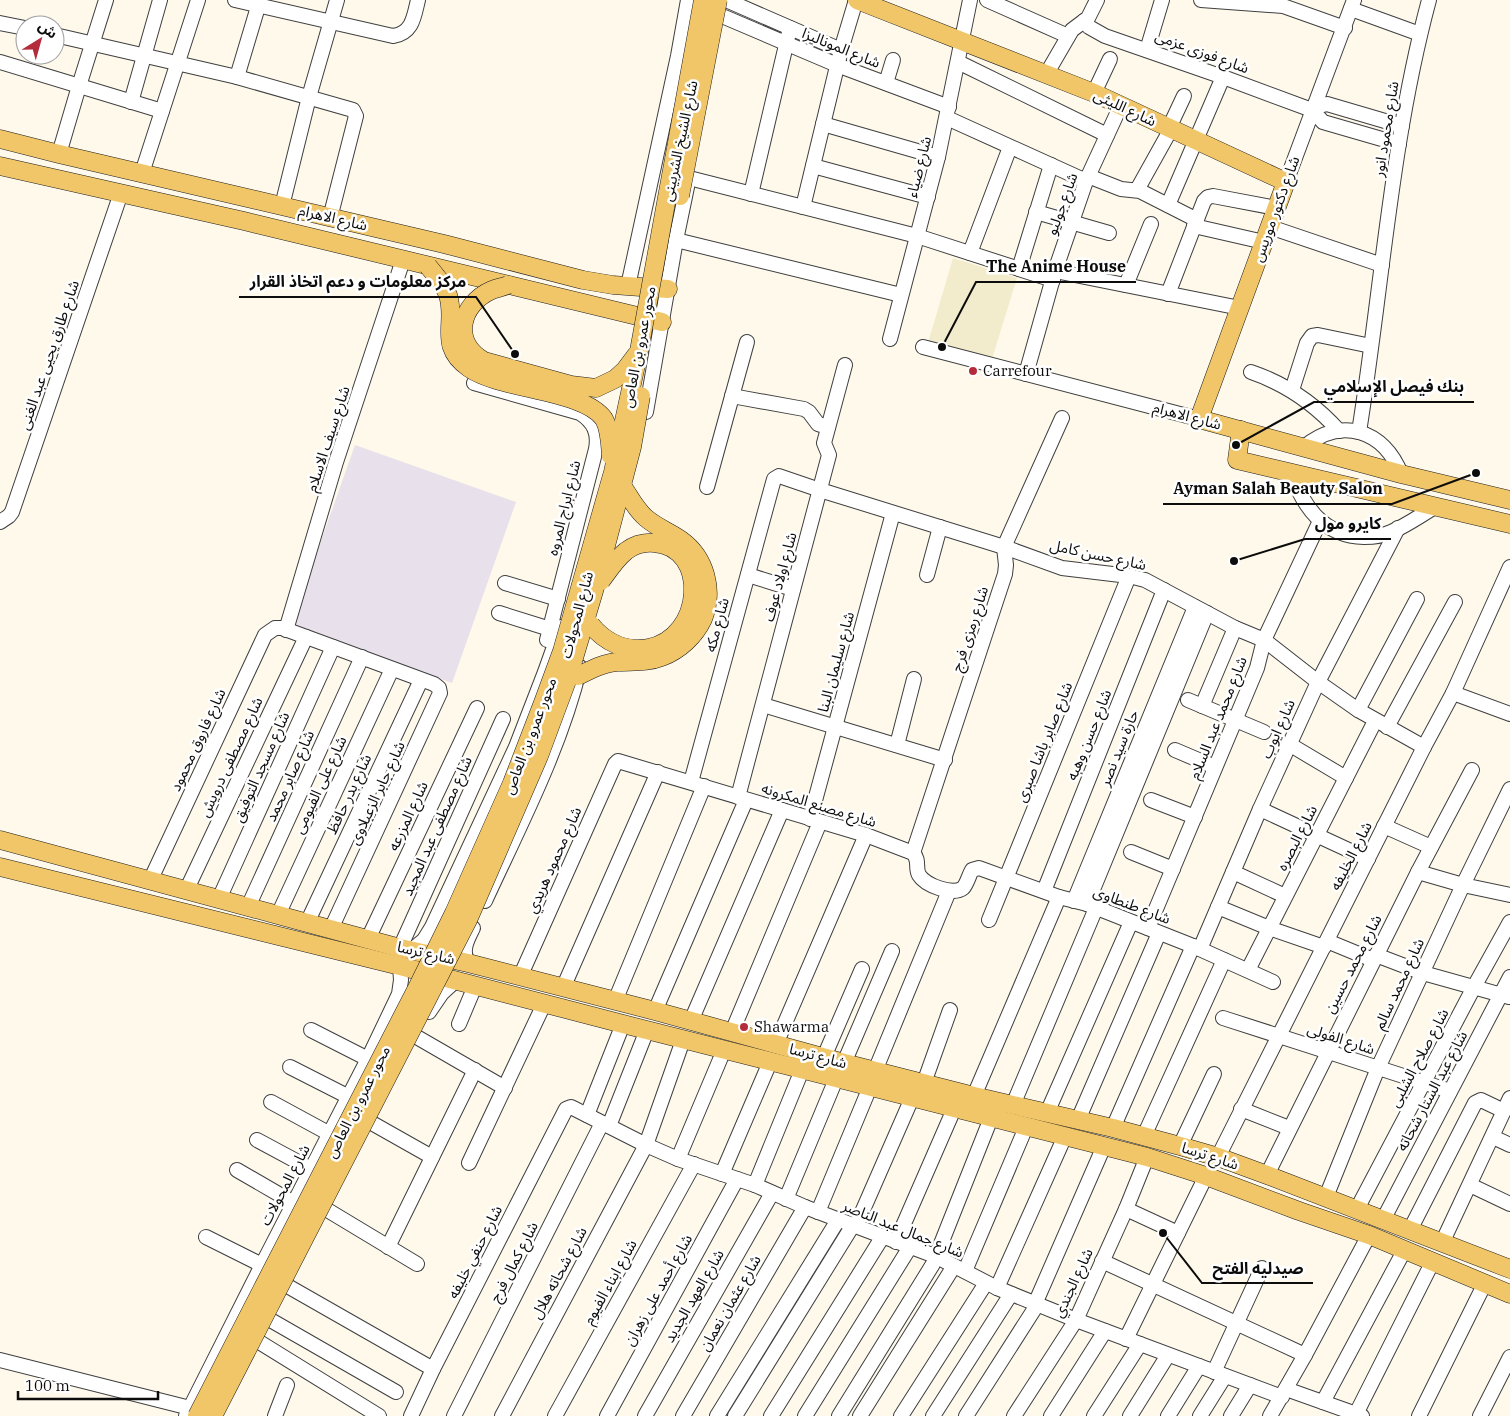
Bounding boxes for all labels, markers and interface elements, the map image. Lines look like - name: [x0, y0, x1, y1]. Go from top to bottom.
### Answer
- north arrow: [15, 15, 65, 65]
- text: ش: [35, 17, 61, 43]
- street label: شارع الموناليزا: [798, 23, 883, 75]
- street label: شارع فوزى عزمى: [1152, 26, 1252, 80]
- street label: شارع الشيخ الشربينى: [657, 78, 705, 204]
- street label: شارع محمود انور: [1368, 79, 1405, 180]
- street label: شارع الليثى: [1090, 85, 1160, 133]
- street label: شارع ضياء: [902, 134, 938, 200]
- street label: شارع دكتور موريس: [1248, 153, 1306, 265]
- street label: شارع جوليو: [1041, 170, 1085, 239]
- street label: شارع الاهرام: [296, 200, 370, 238]
- callout: The Anime House: [976, 251, 1136, 282]
- text: The Anime House: [986, 256, 1126, 276]
- callout: مركز معلومات و دعم اتخاذ القرار: [239, 266, 476, 297]
- text: مركز معلومات و دعم اتخاذ القرار: [249, 271, 466, 294]
- street label: شارع طارق يحيى عبد الغنى: [14, 277, 86, 433]
- street label: محور عمرو بن العاص: [617, 284, 660, 409]
- place label: Carrefour: [983, 361, 1052, 380]
- marker: Carrefour: [967, 365, 979, 377]
- callout: بنك فيصل الإسلامي: [1314, 371, 1474, 402]
- text: بنك فيصل الإسلامي: [1324, 376, 1464, 400]
- street label: شارع سيف الاسلام: [301, 383, 357, 495]
- street label: شارع الاهرام: [1150, 397, 1224, 437]
- street label: شارع ابراج المروه: [543, 458, 587, 558]
- callout: Ayman Salah Beauty Salon: [1163, 473, 1392, 504]
- text: Ayman Salah Beauty Salon: [1173, 478, 1383, 498]
- callout: كايرو مول: [1305, 508, 1391, 539]
- text: كايرو مول: [1315, 513, 1382, 533]
- street label: شارع اولاد عوف: [758, 530, 804, 624]
- street label: شارع حسن كامل: [1048, 535, 1148, 577]
- street label: شارع المحولات: [556, 569, 600, 661]
- street label: شارع رمزى فرج: [947, 584, 995, 675]
- street label: شارع مكه: [700, 595, 736, 655]
- street label: شارع سليمان البنا: [813, 609, 861, 715]
- street label: شارع محمد عبد السلام: [1184, 653, 1254, 783]
- street label: محور عمرو بن العاص: [499, 675, 561, 797]
- street label: شارع صابر باشا صبرى: [1011, 679, 1079, 806]
- street label: شارع فاروق محمود: [165, 685, 233, 796]
- street label: شارع حسن وهبه: [1062, 686, 1118, 784]
- street label: شارع مصطفى درويش: [194, 694, 270, 821]
- street label: شارع ايوب: [1256, 696, 1302, 763]
- street label: حارة سيد نصر: [1094, 707, 1143, 790]
- street label: شارع مسجد التوفيق: [228, 708, 296, 826]
- street label: شارع صابر محمد: [261, 727, 321, 826]
- street label: شارع على الفيومى: [289, 733, 353, 838]
- street label: شارع جابر الزعبلاوى: [344, 738, 412, 849]
- street label: شارع بدر حافظ: [322, 751, 378, 838]
- street label: شارع مصطفى عبد المجيد: [397, 753, 479, 900]
- street label: شارع المزرعه: [383, 778, 435, 855]
- street label: شارع مصنع المكرونه: [759, 778, 879, 834]
- street label: شارع البصره: [1272, 802, 1324, 875]
- street label: شارع محمود هريدي: [522, 803, 588, 917]
- street label: شارع الخليفه: [1325, 818, 1379, 895]
- street label: شارع طنطاوى: [1090, 881, 1174, 931]
- street label: شارع محمد حسين: [1319, 911, 1388, 1018]
- street label: شارع محمد سالم: [1369, 935, 1431, 1034]
- street label: شارع ترسا: [395, 937, 457, 971]
- street label: شارع صلاح الشلبى: [1385, 1005, 1455, 1112]
- place label: Shawarma: [754, 1017, 829, 1036]
- street label: شارع الفولى: [1304, 1019, 1377, 1061]
- marker: Shawarma: [738, 1021, 750, 1033]
- street label: شارع عبد الستار شحاته: [1392, 1027, 1474, 1156]
- street label: شارع ترسا: [786, 1039, 849, 1075]
- street label: محور عمرو بن العاص: [321, 1042, 394, 1161]
- street label: شارع ترسا: [1178, 1137, 1241, 1177]
- street label: شارع المحولات: [255, 1141, 317, 1230]
- street label: شارع جمال عبد الناصر: [838, 1195, 967, 1264]
- street label: شارع حنفي خليفه: [443, 1202, 509, 1303]
- street label: شارع كمال فرج: [485, 1218, 545, 1307]
- street label: شارع شحاته هلال: [526, 1223, 594, 1324]
- street label: شارع أحمد على زهران: [619, 1230, 699, 1350]
- street label: شارع ابناء الفيوم: [578, 1236, 643, 1329]
- street label: شارع الجندي: [1048, 1245, 1100, 1322]
- street label: شارع العهد الجديد: [659, 1246, 731, 1347]
- street label: شارع عثمان نعمان: [694, 1251, 767, 1356]
- callout: صيدليه الفتح: [1202, 1252, 1313, 1283]
- text: صيدليه الفتح: [1212, 1258, 1304, 1281]
- scale bar: [18, 1368, 158, 1400]
- text: 100 m: [25, 1376, 70, 1395]

